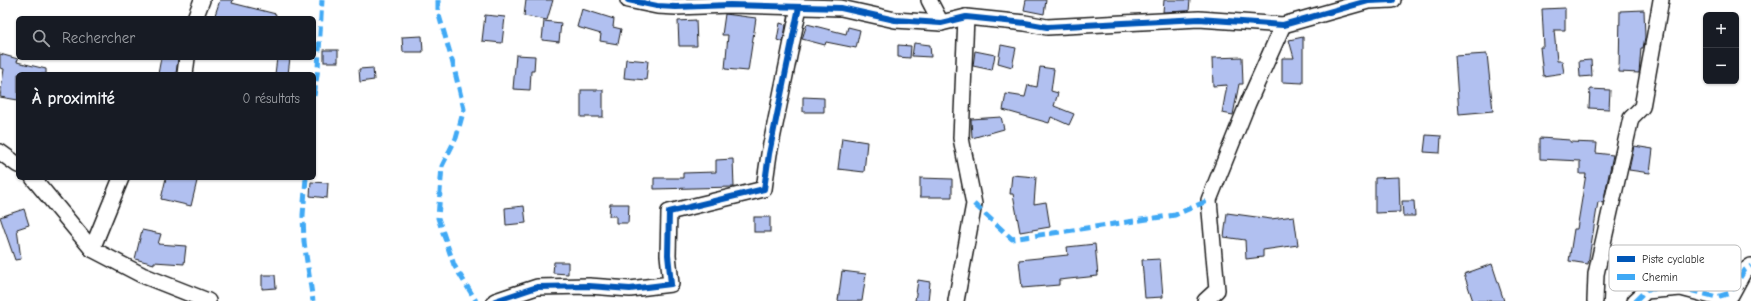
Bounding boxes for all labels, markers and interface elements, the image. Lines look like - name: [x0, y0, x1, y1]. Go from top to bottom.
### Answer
- map controls: [1703, 12, 1739, 84]
- button: +: [1703, 12, 1739, 48]
- search box: [16, 16, 316, 60]
- icon: search: [30, 27, 52, 49]
- text: Rechercher: [62, 29, 135, 47]
- button: −: [1703, 48, 1739, 84]
- text: À proximité: [32, 89, 115, 108]
- text: 0 résultats: [242, 91, 300, 106]
- legend: [1609, 245, 1741, 291]
- text: Piste cyclable: [1642, 253, 1705, 266]
- text: Chemin: [1642, 271, 1678, 284]

